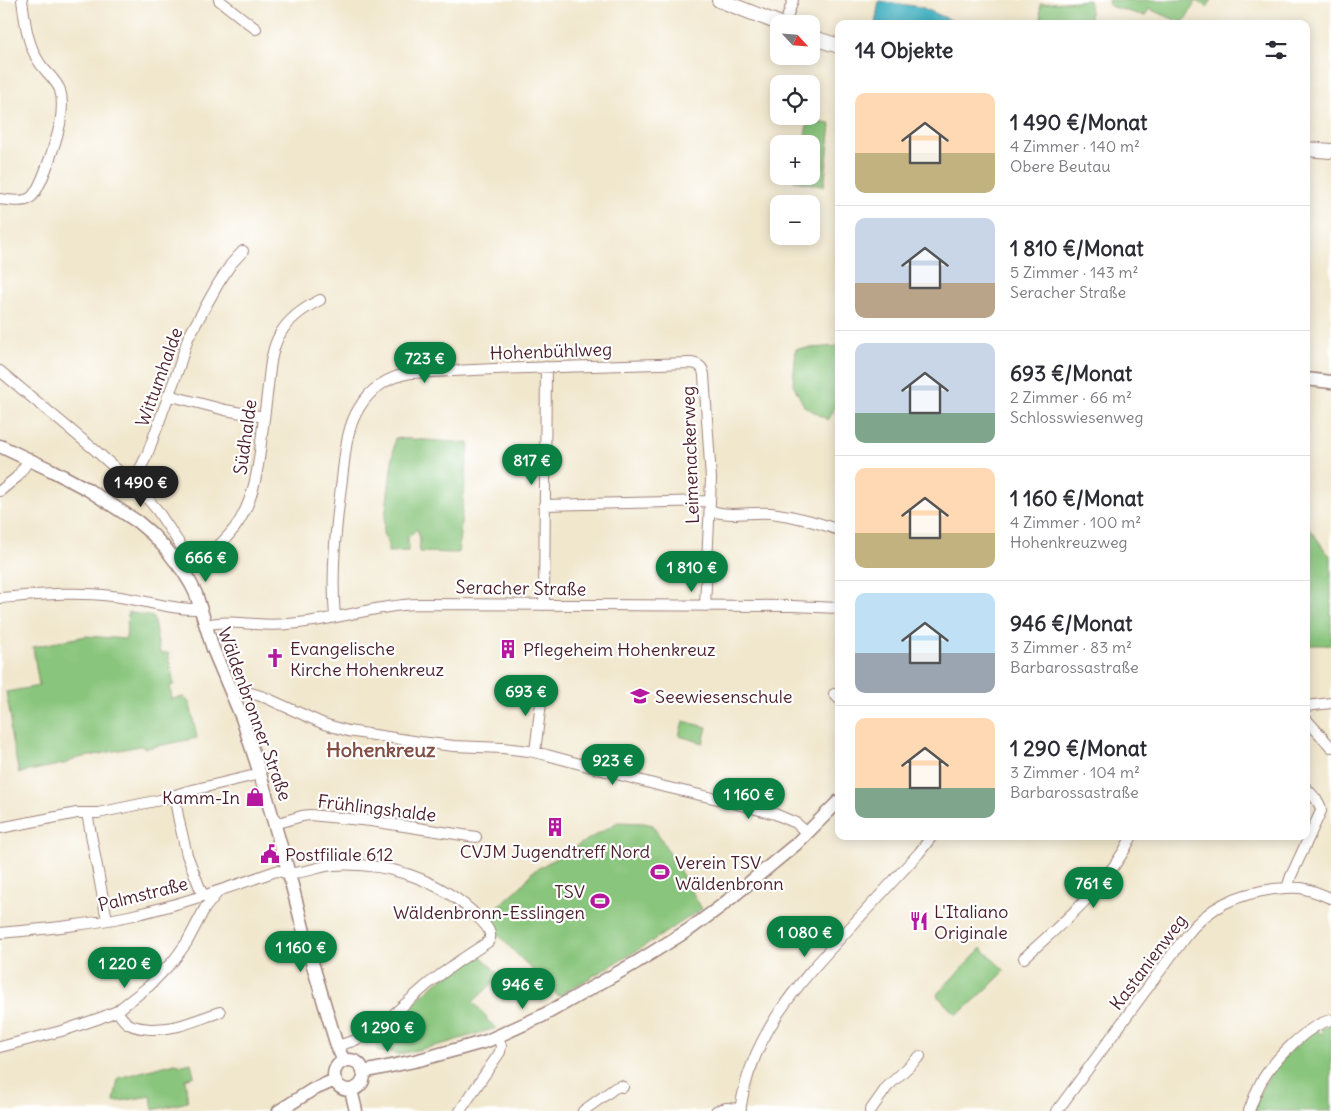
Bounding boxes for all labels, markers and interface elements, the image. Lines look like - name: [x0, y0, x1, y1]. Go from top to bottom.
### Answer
- north arrow: [770, 15, 820, 65]
- map controls: [770, 15, 820, 245]
- icon: filters: [1262, 36, 1290, 64]
- text: 14 Objekte: [855, 37, 953, 64]
- button: locate: [770, 75, 820, 125]
- text: 1 490 €/Monat: [1010, 109, 1147, 136]
- icon: home: [895, 113, 955, 173]
- button: +: [770, 135, 820, 185]
- text: 4 Zimmer · 140 m²: [1010, 136, 1140, 156]
- text: Obere Beutau: [1010, 156, 1111, 176]
- button: −: [770, 195, 820, 245]
- text: 1 810 €/Monat: [1010, 235, 1144, 262]
- icon: home: [895, 238, 955, 298]
- text: 5 Zimmer · 143 m²: [1010, 262, 1139, 282]
- text: Seracher Straße: [1010, 282, 1126, 302]
- street label: Wittumhalde: [130, 324, 188, 430]
- street label: Hohenbühlweg: [489, 337, 613, 365]
- pin: 723 €: [390, 342, 460, 384]
- text: 723 €: [405, 348, 445, 368]
- text: 693 €/Monat: [1010, 360, 1132, 387]
- icon: home: [895, 363, 955, 423]
- street label: Leimenackerweg: [676, 386, 704, 524]
- text: 2 Zimmer · 66 m²: [1010, 387, 1132, 407]
- street label: Südhalde: [228, 398, 262, 476]
- text: Schlosswiesenweg: [1010, 407, 1143, 427]
- pin: 817 €: [497, 444, 567, 486]
- text: 817 €: [513, 450, 551, 470]
- pin: 1 490 €: [95, 466, 187, 508]
- text: 1 490 €: [114, 472, 168, 492]
- text: 1 160 €/Monat: [1010, 485, 1144, 512]
- icon: home: [895, 488, 955, 548]
- text: 4 Zimmer · 100 m²: [1010, 512, 1141, 532]
- text: Hohenkreuzweg: [1010, 532, 1128, 552]
- pin: 666 €: [171, 540, 241, 583]
- text: 666 €: [185, 547, 227, 567]
- pin: 1 810 €: [646, 550, 738, 593]
- text: 1 810 €: [667, 557, 717, 577]
- street label: Seracher Straße: [456, 575, 586, 601]
- text: 946 €/Monat: [1010, 610, 1132, 637]
- icon: home: [895, 613, 955, 673]
- street label: Wäldenbronner Straße: [213, 624, 297, 804]
- place label: Evangelische Kirche Hohenkreuz: [290, 637, 445, 681]
- text: 3 Zimmer · 83 m²: [1010, 637, 1132, 657]
- building icon: Pflegeheim Hohenkreuz: [497, 638, 519, 660]
- place label: Pflegeheim Hohenkreuz: [523, 638, 716, 661]
- church icon: Evangelische Kirche Hohenkreuz: [264, 647, 286, 669]
- text: Barbarossastraße: [1010, 657, 1139, 677]
- pin: 693 €: [491, 674, 561, 717]
- text: 693 €: [505, 681, 547, 701]
- school or university icon: Seewiesenschule: [629, 685, 651, 707]
- place label: Seewiesenschule: [655, 685, 793, 708]
- text: 1 290 €/Monat: [1010, 735, 1147, 762]
- district label: Hohenkreuz: [326, 737, 436, 762]
- icon: home: [895, 738, 955, 798]
- pin: 923 €: [578, 744, 648, 786]
- text: 923 €: [592, 750, 634, 770]
- text: 3 Zimmer · 104 m²: [1010, 762, 1140, 782]
- pin: 1 160 €: [703, 778, 795, 820]
- text: Barbarossastraße: [1010, 782, 1139, 802]
- text: 1 160 €: [724, 784, 774, 804]
- place label: Kamm-In: [162, 786, 240, 809]
- shop icon: Kamm-In: [244, 786, 266, 808]
- street label: Frühlingshalde: [316, 789, 438, 827]
- building icon: CVJM Jugendtreff Nord: [544, 816, 566, 838]
- place label: CVJM Jugendtreff Nord: [460, 840, 651, 863]
- public building icon: Postfiliale 612: [259, 843, 281, 865]
- place label: Postfiliale 612: [285, 843, 394, 866]
- place label: Verein TSV Wäldenbronn: [675, 851, 784, 895]
- sports icon: Verein TSV Wäldenbronn: [649, 861, 671, 883]
- pin: 761 €: [1059, 866, 1129, 909]
- street label: Palmstraße: [96, 872, 190, 916]
- text: 761 €: [1075, 873, 1113, 893]
- place label: TSV Wäldenbronn-Esslingen: [393, 880, 585, 924]
- sports icon: TSV Wäldenbronn-Esslingen: [589, 890, 611, 912]
- place label: L'Italiano Originale: [934, 900, 1008, 944]
- street label: Kastanienweg: [1104, 909, 1192, 1015]
- restaurant icon: L'Italiano Originale: [908, 910, 930, 932]
- pin: 1 080 €: [759, 916, 851, 958]
- text: 1 080 €: [778, 922, 832, 942]
- pin: 1 160 €: [255, 930, 347, 973]
- text: 1 160 €: [276, 937, 326, 957]
- pin: 1 220 €: [79, 946, 171, 989]
- text: 1 220 €: [99, 953, 151, 973]
- pin: 946 €: [488, 968, 558, 1010]
- text: 946 €: [502, 974, 544, 994]
- pin: 1 290 €: [342, 1010, 434, 1053]
- text: 1 290 €: [362, 1017, 414, 1037]

